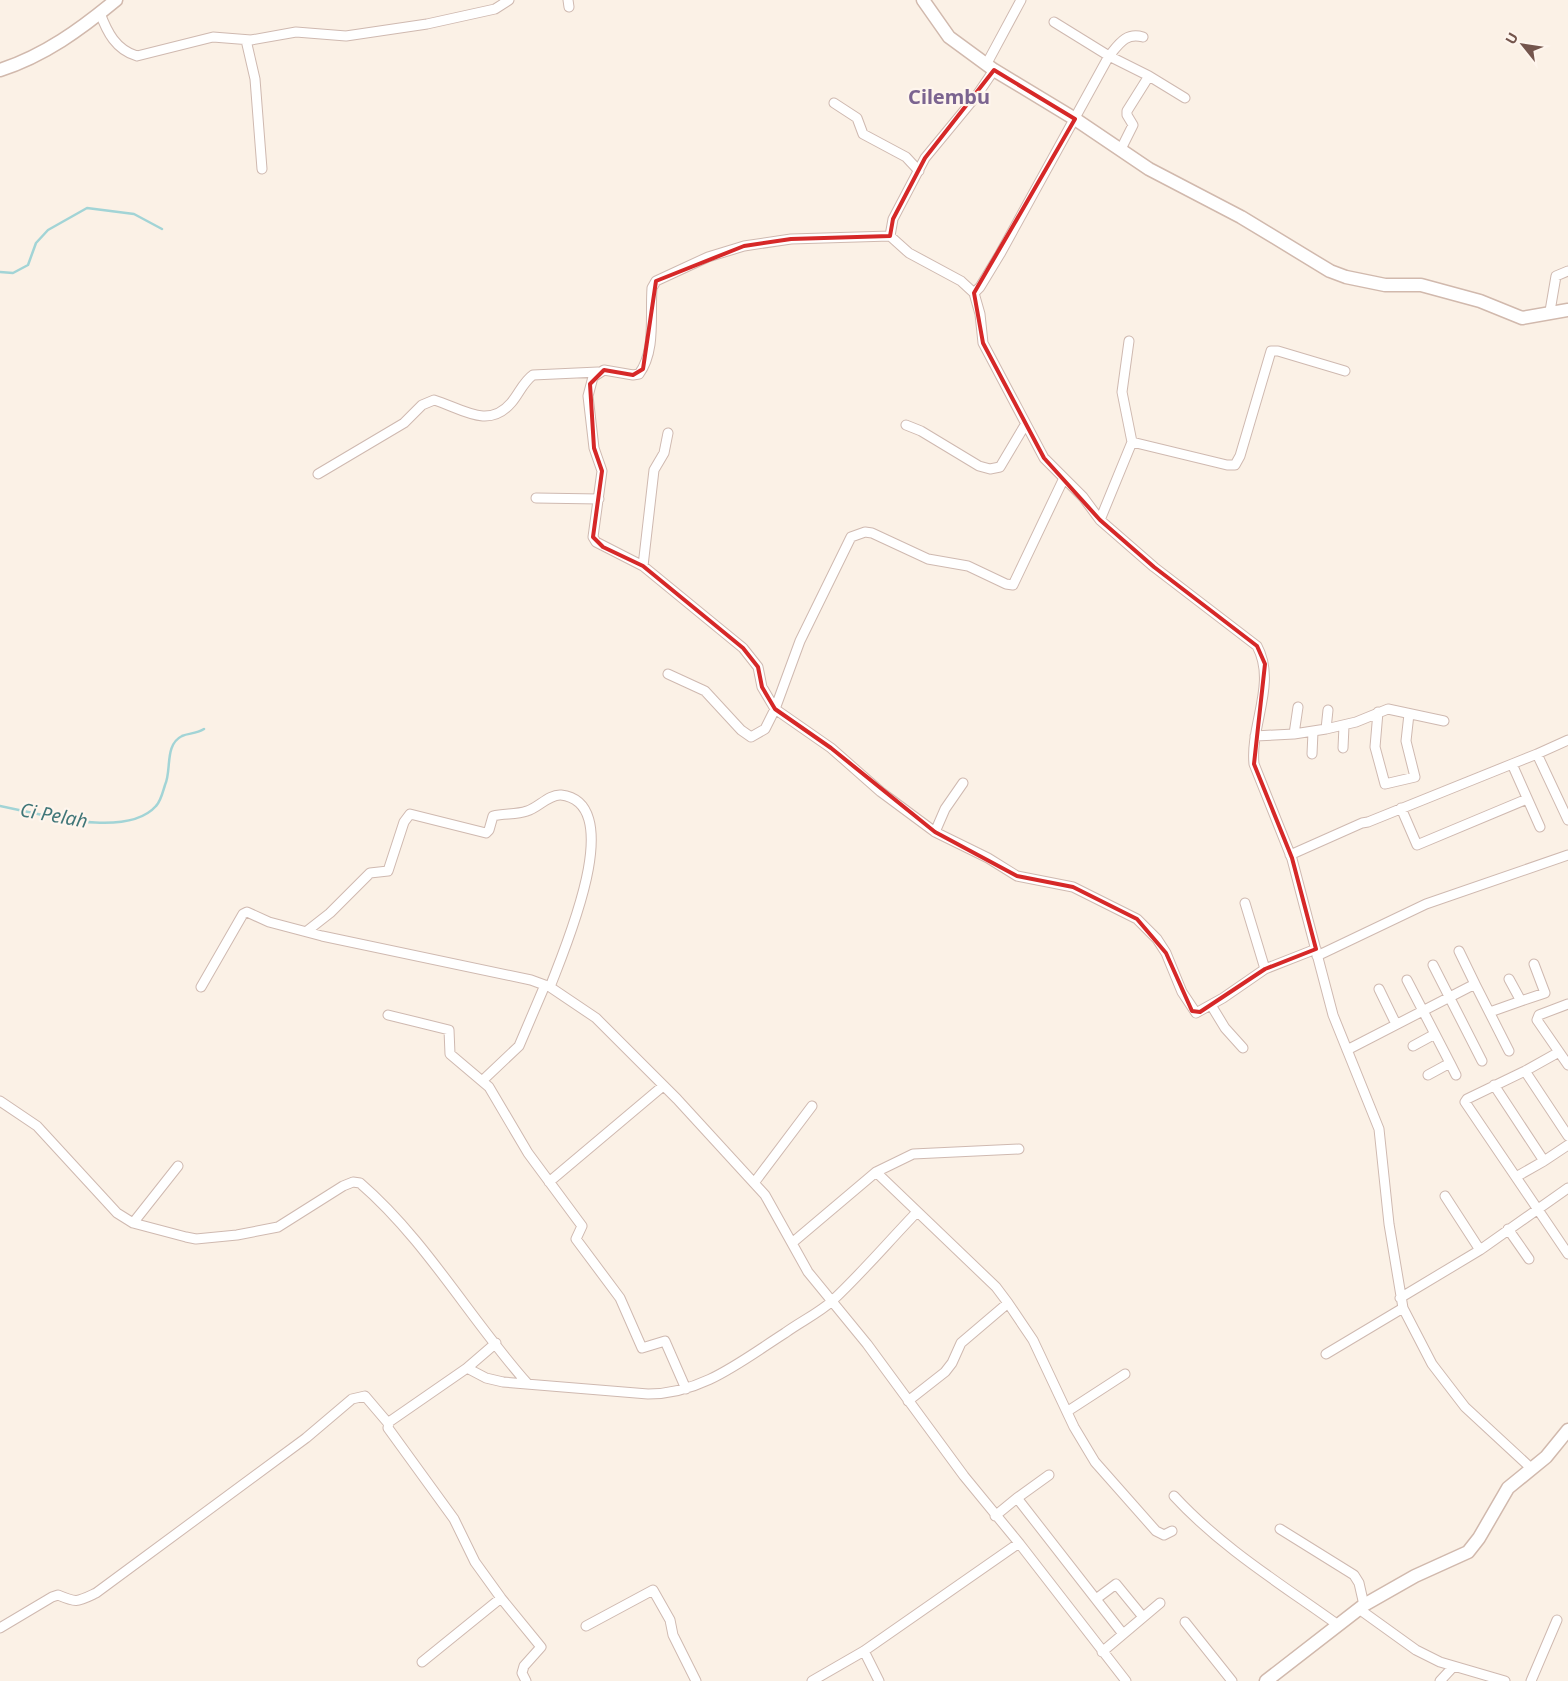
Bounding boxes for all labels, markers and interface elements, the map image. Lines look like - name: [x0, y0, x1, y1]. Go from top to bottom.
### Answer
- north arrow: [1498, 20, 1548, 70]
- text: U: [1500, 29, 1522, 48]
- district label: Cilembu: [908, 83, 990, 110]
- water label: Ci Pelah: [18, 796, 90, 834]

